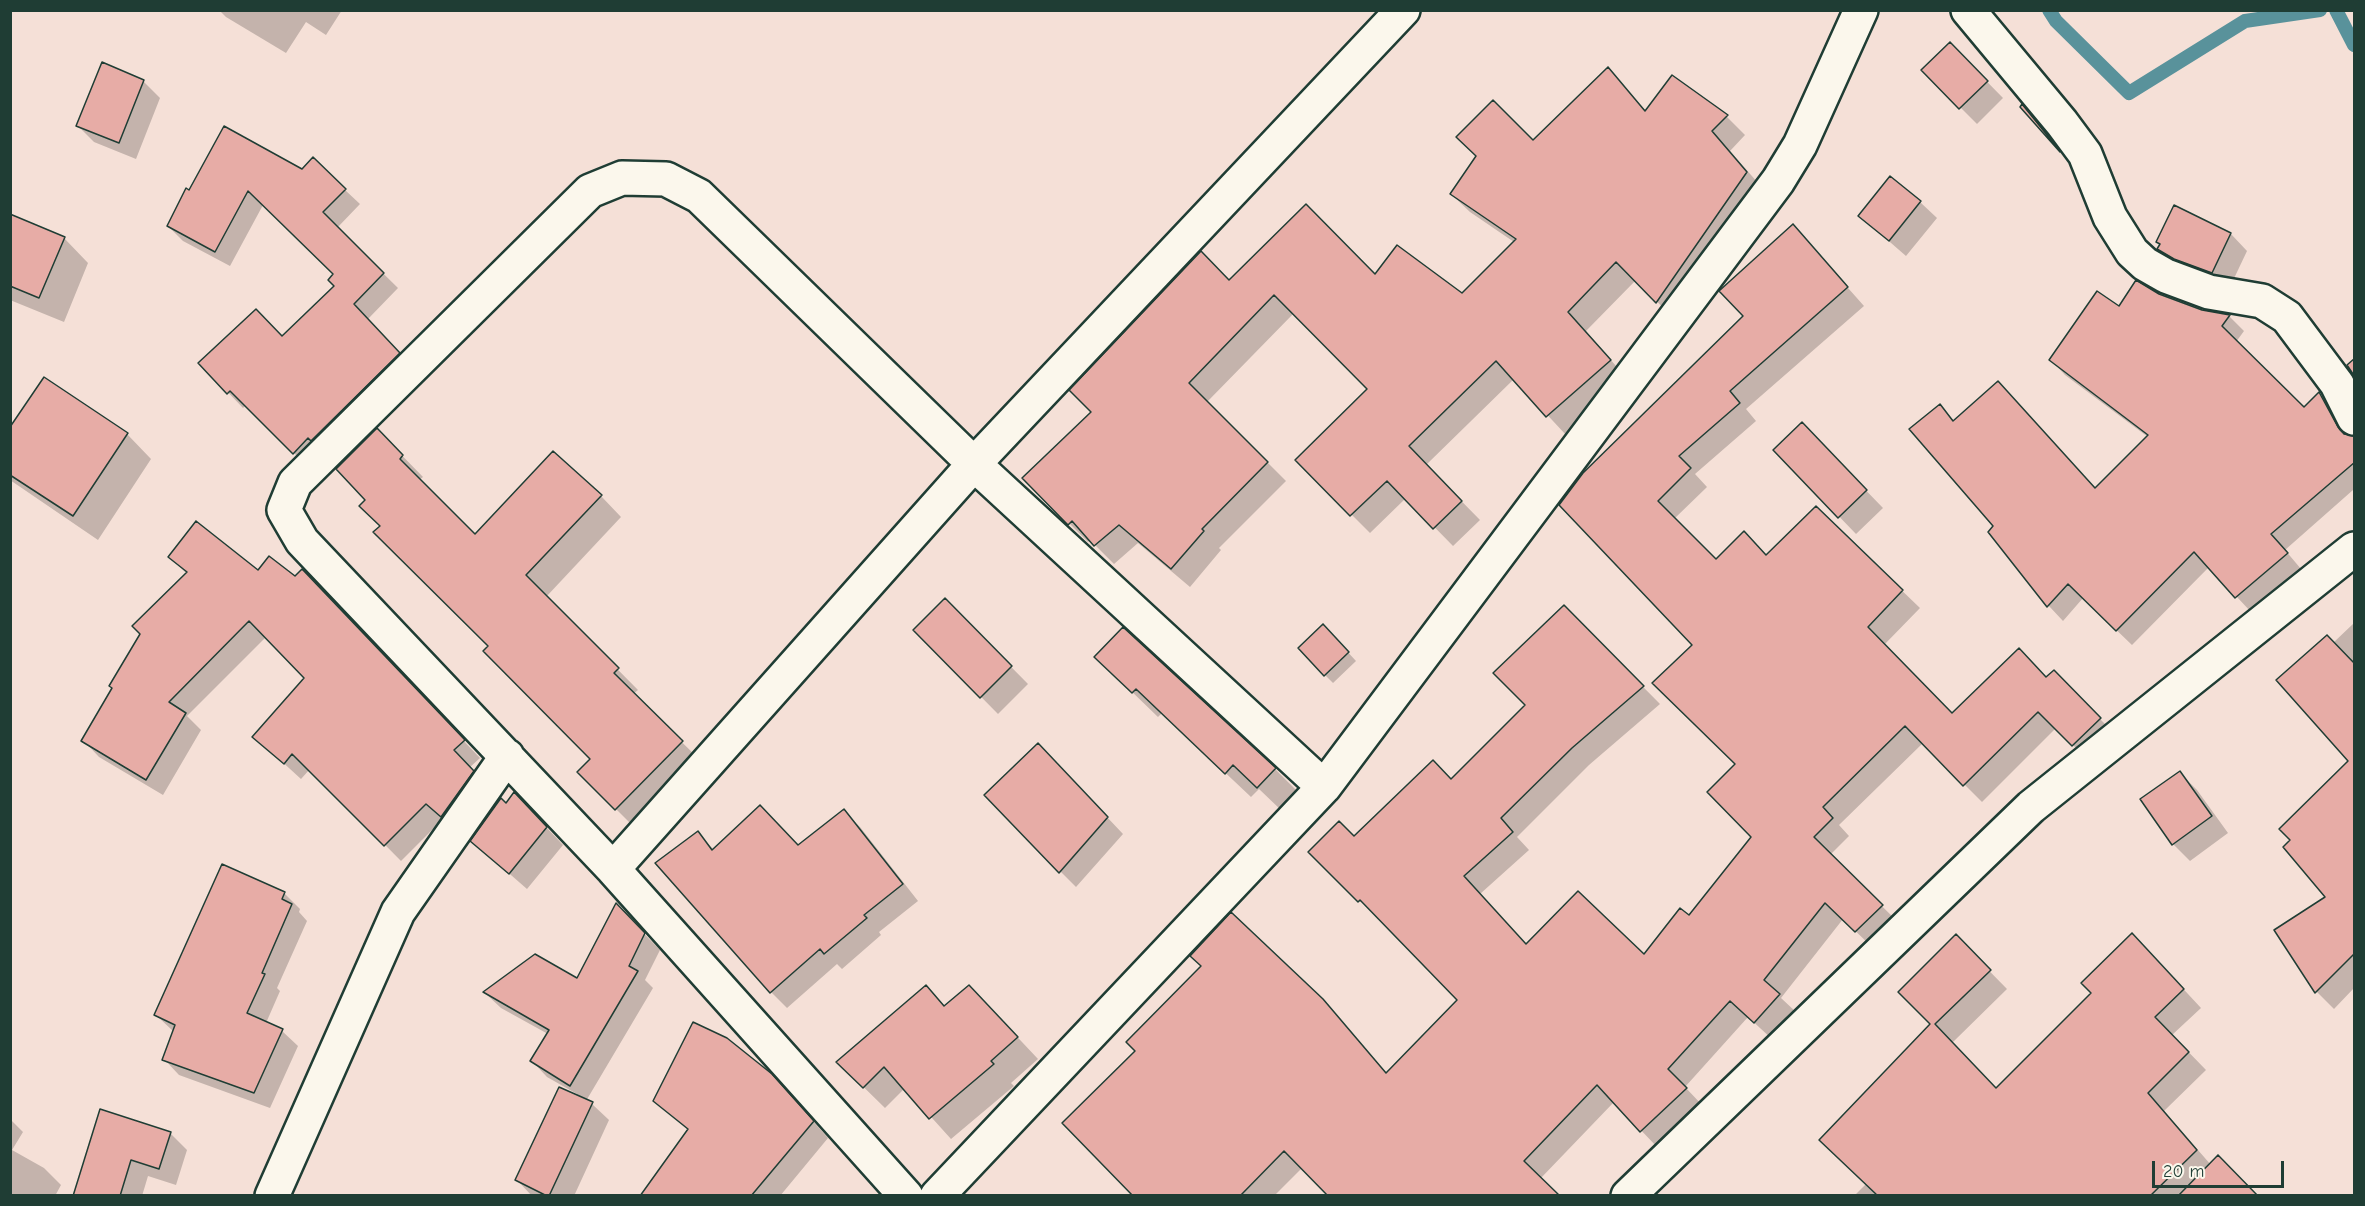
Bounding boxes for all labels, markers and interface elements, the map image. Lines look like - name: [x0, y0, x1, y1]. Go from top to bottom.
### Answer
- scale bar: [2155, 1149, 2287, 1187]
- text: 20 m: [2163, 1161, 2204, 1182]

